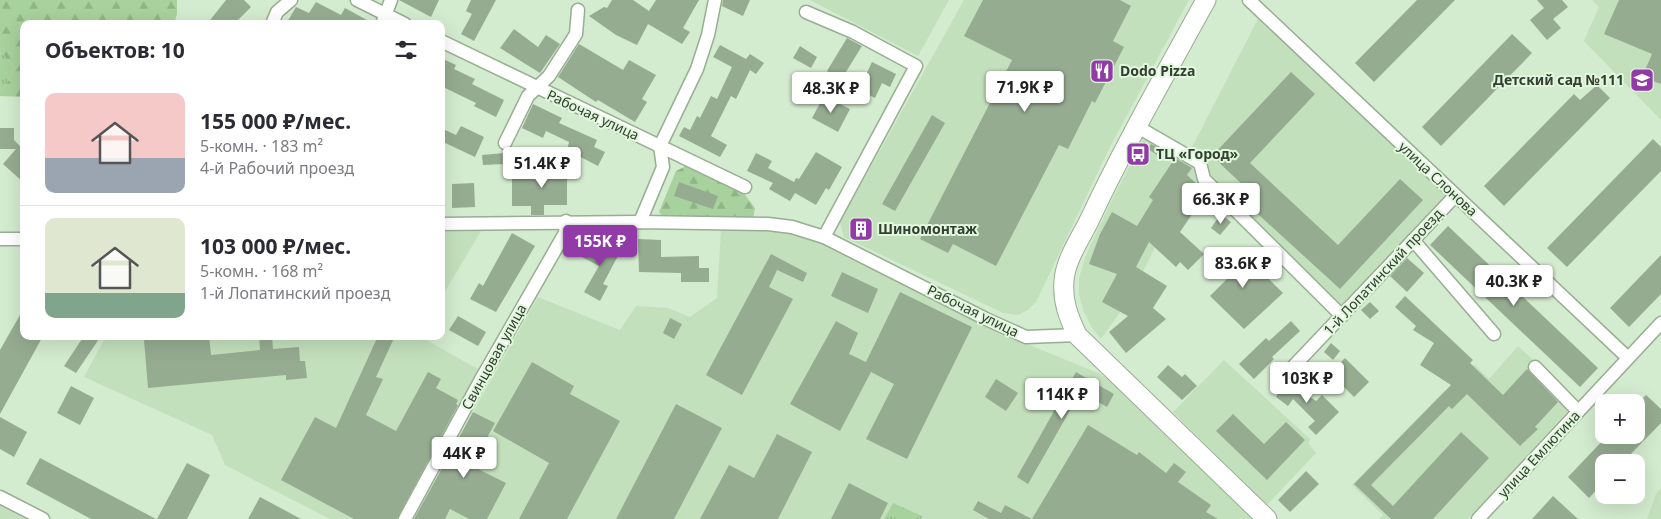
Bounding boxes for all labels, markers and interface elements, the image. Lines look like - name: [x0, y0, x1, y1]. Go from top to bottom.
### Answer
- text: Объектов: 10: [45, 36, 185, 64]
- icon: filters: [392, 36, 420, 64]
- restaurant icon: Dodo Pizza: [1089, 58, 1115, 84]
- place label: Dodo Pizza: [1120, 61, 1195, 80]
- school or university icon: Детский сад №111: [1629, 67, 1655, 93]
- pin: 71.9K ₽: [979, 70, 1071, 113]
- place label: Детский сад №111: [1493, 70, 1624, 89]
- pin: 48.3K ₽: [785, 72, 877, 114]
- text: 71.9K ₽: [997, 76, 1053, 98]
- text: 48.3K ₽: [803, 77, 859, 99]
- street label: Рабочая улица: [544, 85, 642, 144]
- text: 155 000 ₽/мес.: [200, 107, 351, 135]
- icon: home: [85, 113, 145, 173]
- text: 5-комн. · 183 m²: [200, 135, 323, 157]
- street label: улица Слонова: [1395, 137, 1482, 220]
- bus stop icon: ТЦ «Город»: [1125, 141, 1151, 167]
- place label: ТЦ «Город»: [1156, 144, 1239, 163]
- pin: 51.4K ₽: [496, 146, 588, 189]
- text: 51.4K ₽: [514, 152, 570, 174]
- text: 4-й Рабочий проезд: [200, 157, 354, 179]
- pin: 66.3K ₽: [1175, 182, 1267, 225]
- text: 66.3K ₽: [1193, 188, 1249, 210]
- street label: 1-й Лопатинский проезд: [1319, 204, 1447, 339]
- building icon: Шиномонтаж: [848, 216, 874, 242]
- place label: Шиномонтаж: [878, 219, 978, 238]
- pin: 155K ₽: [559, 224, 641, 267]
- text: 155K ₽: [574, 230, 626, 252]
- text: 103 000 ₽/мес.: [200, 232, 351, 260]
- icon: home: [85, 238, 145, 298]
- pin: 83.6K ₽: [1197, 246, 1289, 289]
- text: 83.6K ₽: [1215, 252, 1271, 274]
- text: 5-комн. · 168 m²: [200, 260, 323, 282]
- pin: 40.3K ₽: [1468, 264, 1560, 307]
- text: 40.3K ₽: [1486, 270, 1542, 292]
- street label: Рабочая улица: [924, 280, 1022, 341]
- text: 1-й Лопатинский проезд: [200, 282, 390, 304]
- street label: Свинцовая улица: [457, 300, 531, 413]
- pin: 103K ₽: [1266, 362, 1348, 404]
- text: 103K ₽: [1281, 367, 1333, 389]
- pin: 114K ₽: [1021, 378, 1103, 420]
- text: 114K ₽: [1036, 383, 1088, 405]
- map controls: [1595, 394, 1645, 504]
- button: +: [1595, 394, 1645, 444]
- street label: улица Емлютина: [1493, 406, 1584, 501]
- pin: 44K ₽: [429, 436, 499, 479]
- text: 44K ₽: [443, 442, 485, 464]
- button: −: [1595, 454, 1645, 504]

